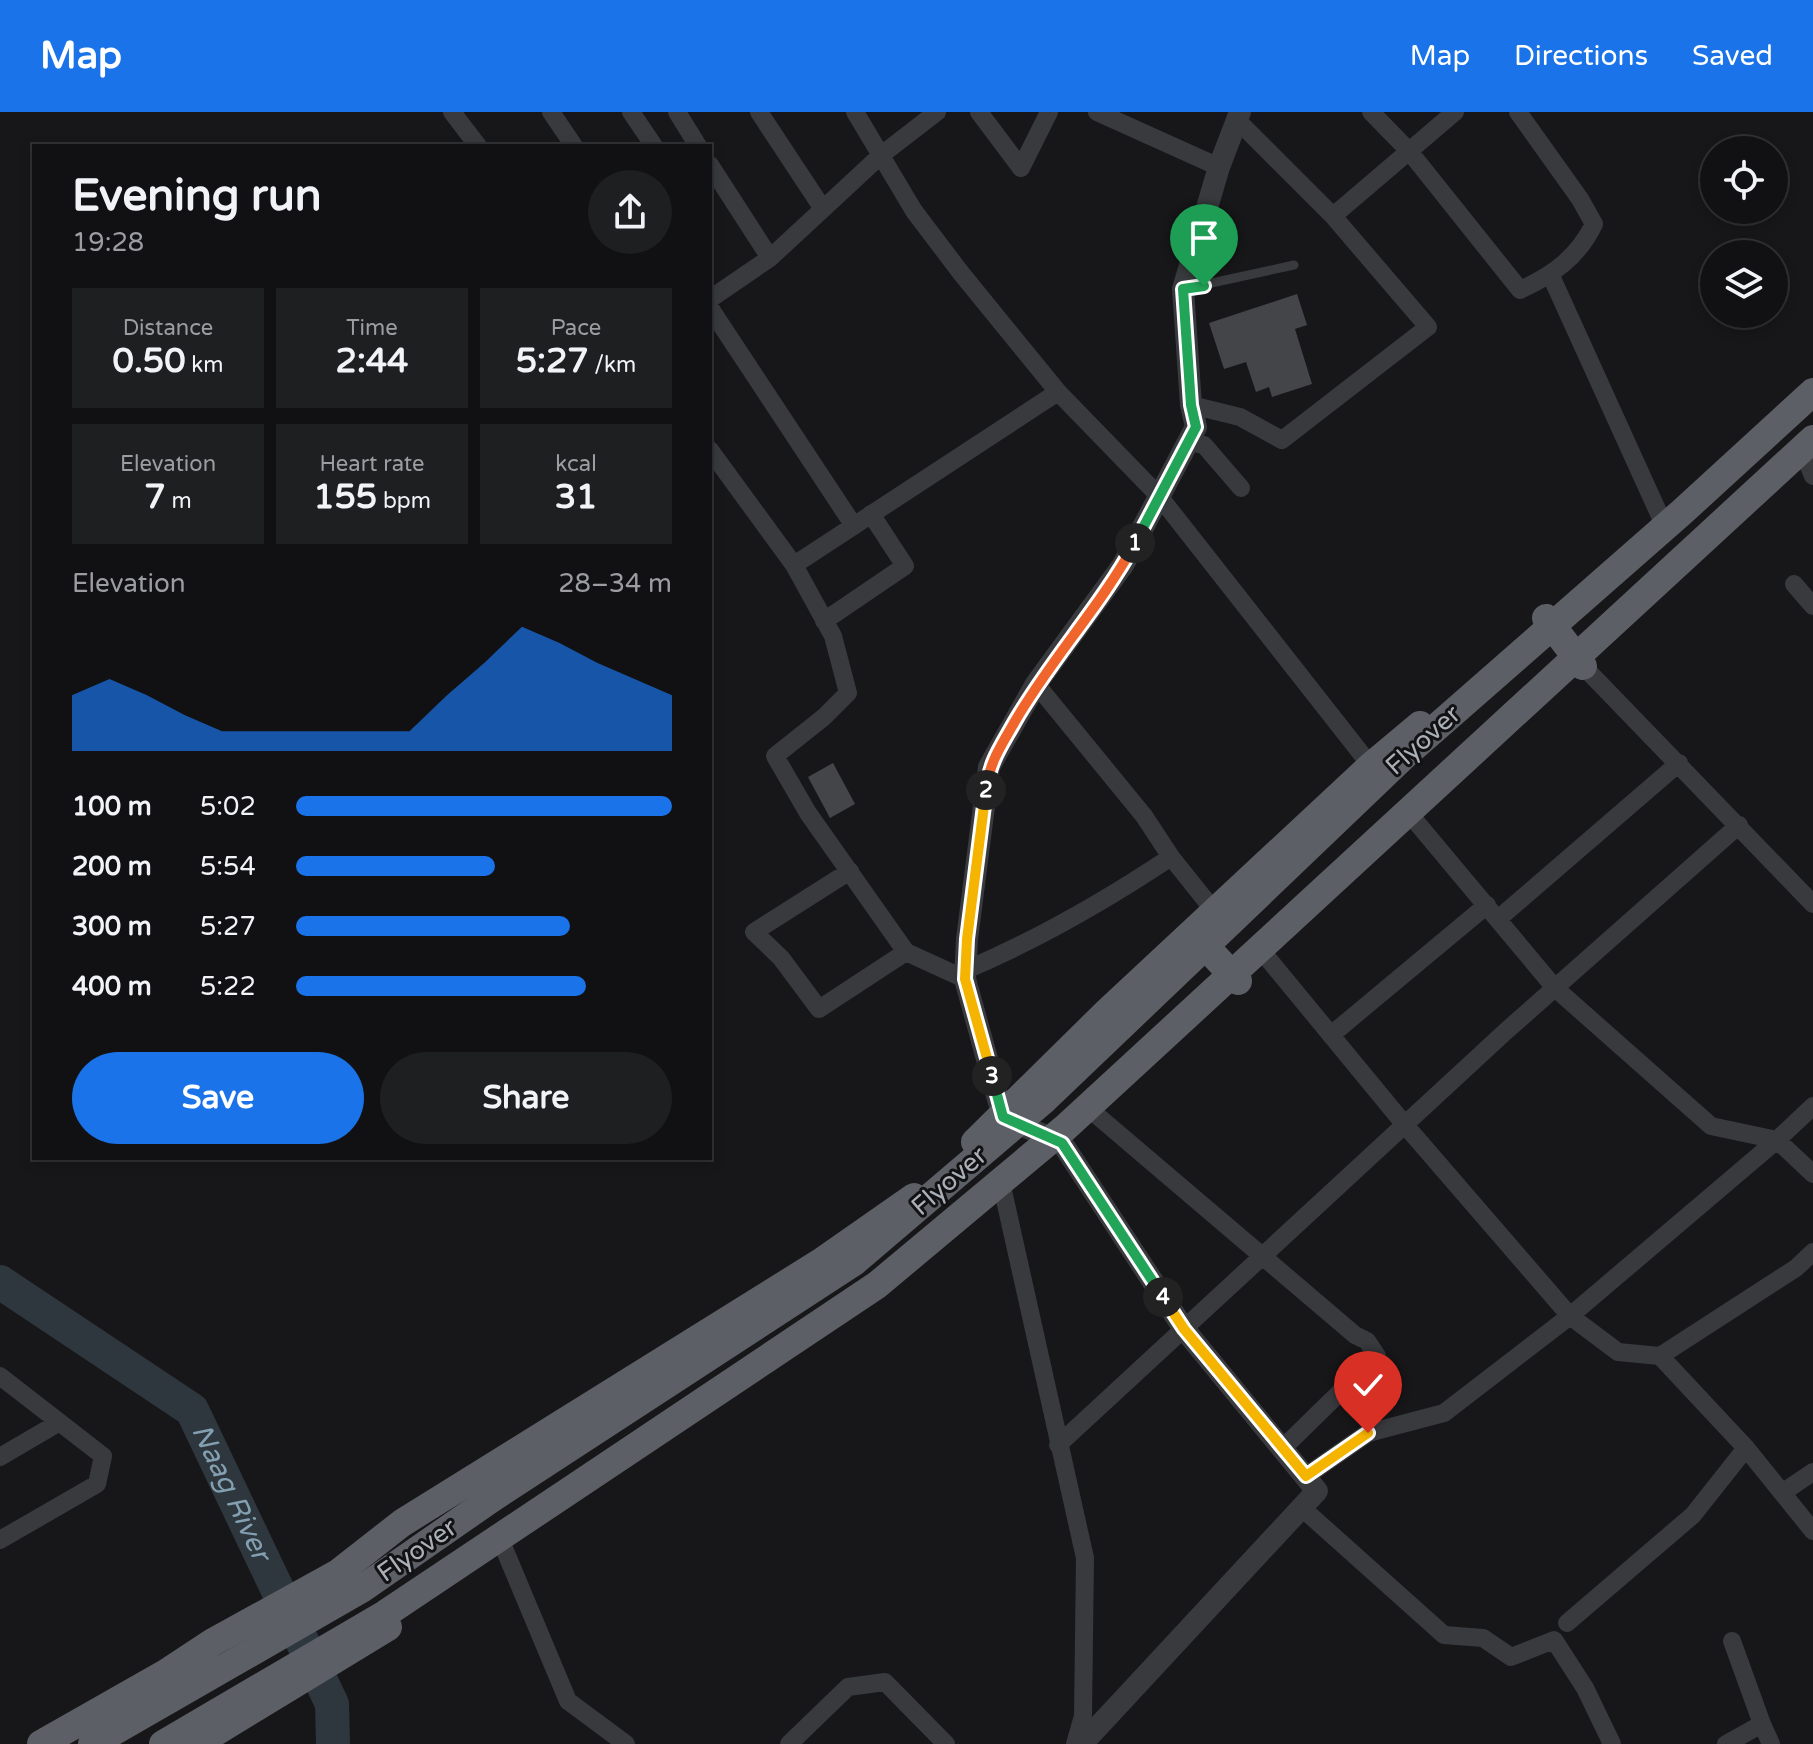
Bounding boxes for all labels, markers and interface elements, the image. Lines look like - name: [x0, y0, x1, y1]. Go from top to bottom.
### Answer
- text: Map: [40, 33, 122, 79]
- text: Map: [1410, 39, 1470, 73]
- text: Directions: [1514, 39, 1648, 73]
- text: Saved: [1692, 39, 1773, 73]
- map controls: [1700, 136, 1788, 328]
- button: locate: [1700, 136, 1788, 224]
- text: Evening run: [72, 170, 321, 223]
- button: share: [588, 170, 672, 254]
- pin: [1170, 204, 1238, 286]
- icon: arrive: [1182, 216, 1226, 260]
- text: 19:28: [72, 227, 144, 258]
- button: layers: [1700, 240, 1788, 328]
- text: Distance: [123, 315, 213, 341]
- text: Time: [346, 315, 398, 341]
- text: Pace: [551, 315, 601, 341]
- text: 0.50: [113, 341, 186, 382]
- text: 2:44: [336, 341, 408, 382]
- text: 5:27: [516, 341, 589, 382]
- text: km: [186, 352, 223, 378]
- text: /km: [589, 352, 636, 378]
- text: Elevation: [120, 451, 216, 477]
- text: Heart rate: [320, 451, 424, 477]
- text: kcal: [555, 451, 597, 477]
- text: 7: [144, 477, 166, 518]
- text: 155: [313, 477, 377, 518]
- text: 31: [555, 477, 597, 518]
- text: m: [166, 488, 192, 514]
- text: bpm: [377, 488, 431, 514]
- pin: 1: [1115, 523, 1155, 563]
- text: 1: [1128, 530, 1142, 556]
- text: Elevation: [72, 568, 186, 599]
- text: 28–34 m: [558, 568, 672, 599]
- street label: Flyover: [1379, 698, 1467, 782]
- pin: 2: [966, 770, 1006, 810]
- text: 2: [979, 777, 993, 803]
- text: 100 m: [72, 791, 152, 822]
- text: 5:02: [200, 791, 256, 822]
- text: 200 m: [72, 851, 152, 882]
- text: 5:54: [200, 851, 256, 882]
- text: 300 m: [72, 911, 152, 942]
- text: 5:27: [200, 911, 256, 942]
- text: 400 m: [72, 971, 152, 1002]
- text: 5:22: [200, 971, 256, 1002]
- button: Save: [72, 1052, 364, 1144]
- button: Share: [380, 1052, 672, 1144]
- pin: 3: [972, 1056, 1012, 1096]
- text: 3: [985, 1063, 999, 1089]
- street label: Flyover: [905, 1140, 993, 1222]
- pin: 4: [1143, 1277, 1183, 1317]
- text: 4: [1156, 1284, 1170, 1310]
- pin: [1334, 1351, 1402, 1433]
- icon: check: [1346, 1363, 1390, 1407]
- water label: Naag River: [184, 1419, 280, 1569]
- street label: Flyover: [371, 1512, 463, 1588]

